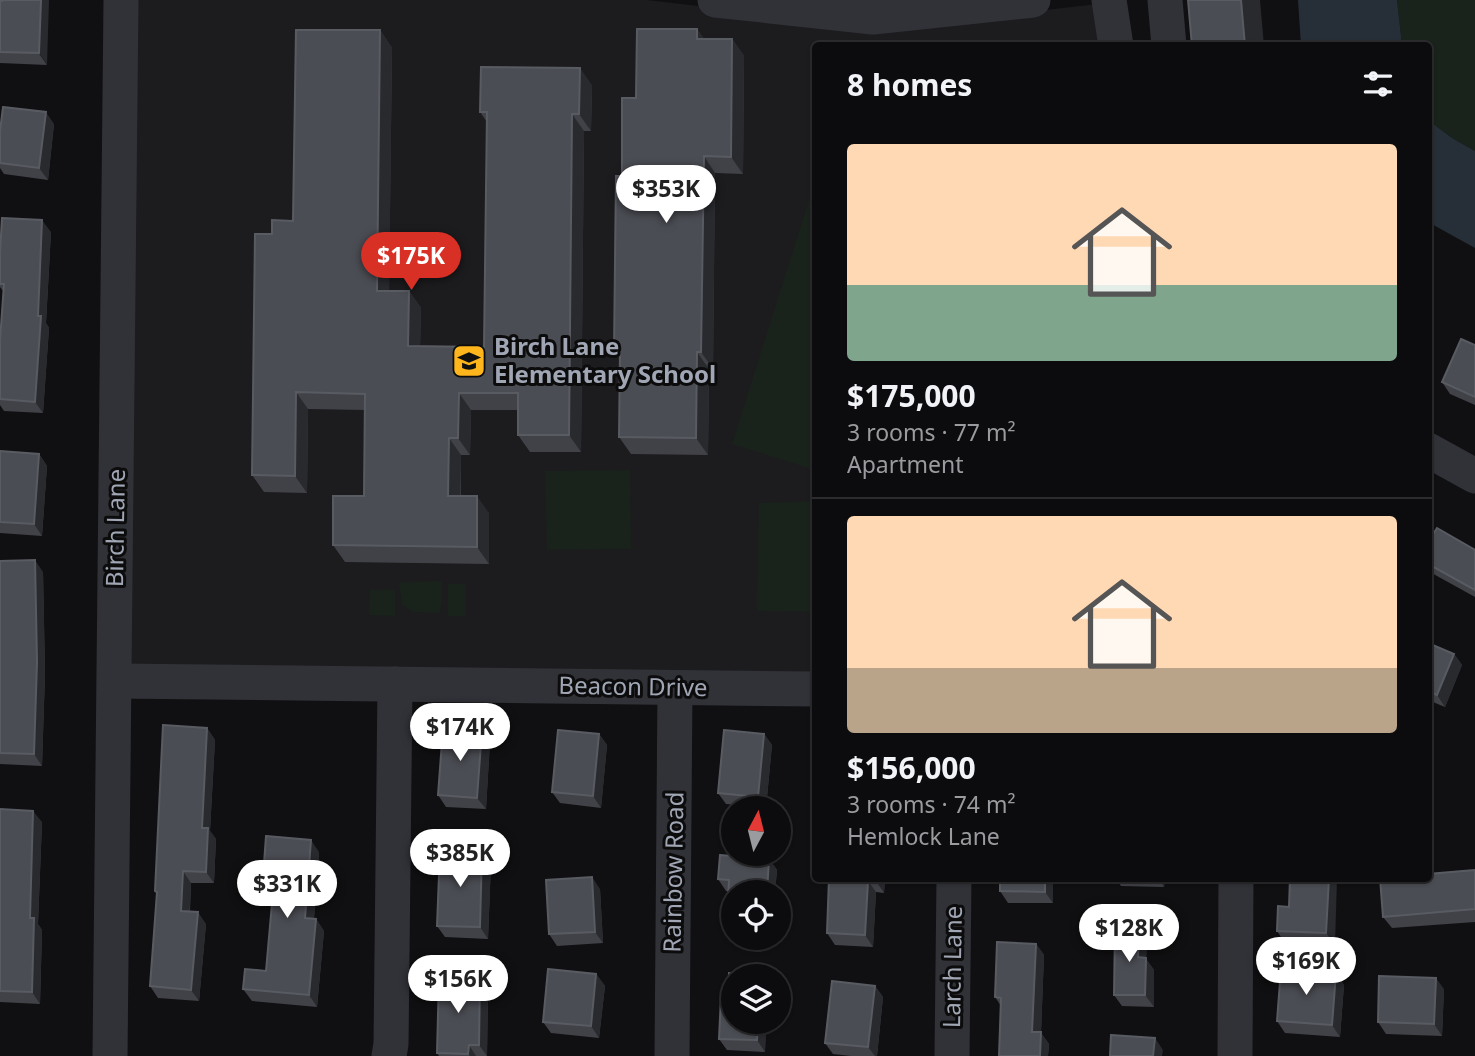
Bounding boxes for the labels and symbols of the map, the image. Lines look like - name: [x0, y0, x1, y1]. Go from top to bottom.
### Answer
- pin: $353K: [617, 166, 715, 225]
- pin: $175K: [362, 232, 460, 292]
- place label: Birch Lane Elementary School: [494, 329, 716, 390]
- school or university icon: Birch Lane Elementary School: [450, 342, 488, 380]
- street label: Birch Lane: [97, 469, 132, 587]
- street label: Beacon Drive: [558, 668, 708, 703]
- pin: $174K: [411, 704, 509, 763]
- street label: Rainbow Road: [655, 791, 690, 953]
- north arrow: [721, 796, 791, 866]
- pin: $385K: [411, 830, 509, 889]
- pin: $331K: [238, 860, 336, 920]
- pin: $128K: [1080, 904, 1178, 964]
- street label: Larch Lane: [934, 905, 969, 1028]
- pin: $169K: [1257, 937, 1355, 997]
- pin: $156K: [409, 956, 507, 1015]

